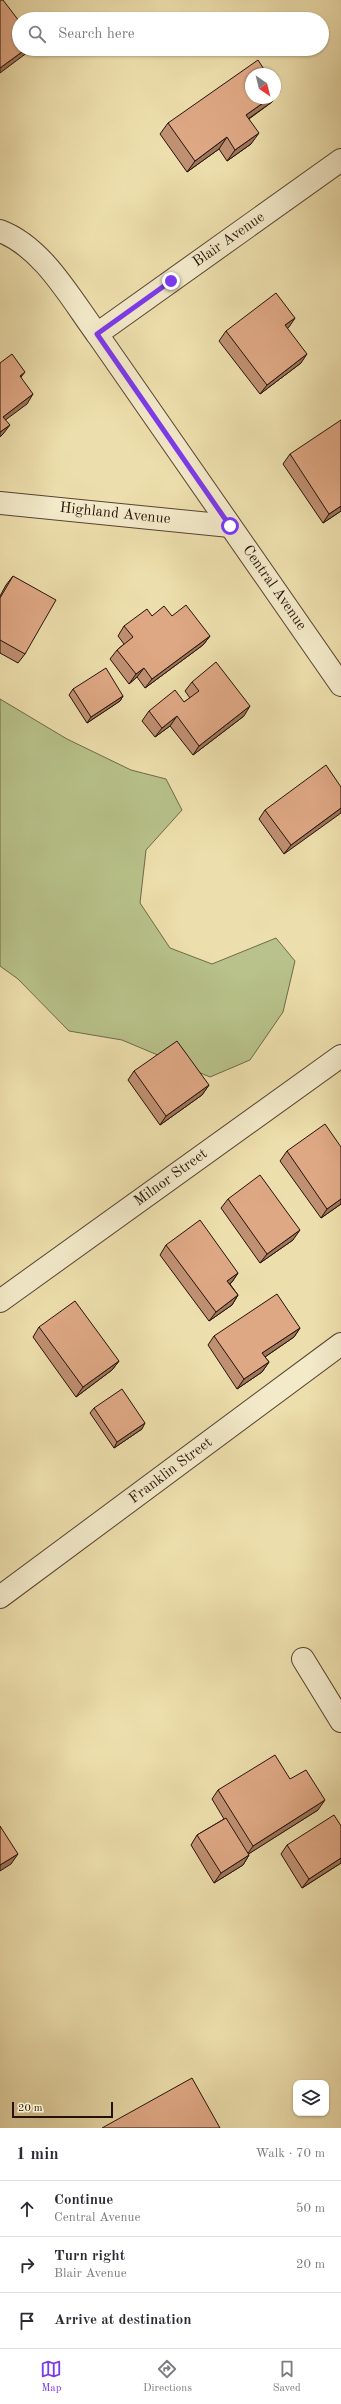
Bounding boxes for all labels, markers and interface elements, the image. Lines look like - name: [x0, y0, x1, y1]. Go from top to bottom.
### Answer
- search box: [12, 12, 329, 56]
- icon: search: [26, 23, 48, 45]
- text: Search here: [58, 27, 135, 42]
- north arrow: [245, 68, 281, 104]
- street label: Blair Avenue: [190, 210, 268, 270]
- route end: [162, 272, 180, 290]
- street label: Highland Avenue: [59, 501, 171, 527]
- route start: [221, 517, 239, 535]
- street label: Central Avenue: [239, 543, 309, 633]
- street label: Milnor Street: [132, 1147, 210, 1209]
- street label: Franklin Street: [127, 1435, 215, 1507]
- map controls: [293, 2080, 329, 2116]
- button: layers: [293, 2080, 329, 2116]
- scale bar: [12, 2100, 113, 2119]
- text: 20 m: [18, 2103, 43, 2114]
- text: 1 min: [16, 2146, 59, 2163]
- text: Walk · 70 m: [256, 2147, 325, 2160]
- text: Continue: [54, 2193, 113, 2208]
- icon: ahead: [16, 2198, 38, 2220]
- text: 50 m: [296, 2202, 325, 2215]
- text: Central Avenue: [54, 2211, 140, 2224]
- text: Turn right: [54, 2249, 125, 2264]
- icon: right: [16, 2254, 38, 2276]
- text: 20 m: [296, 2258, 325, 2271]
- text: Blair Avenue: [54, 2267, 127, 2280]
- icon: arrive: [16, 2310, 38, 2332]
- text: Arrive at destination: [54, 2313, 192, 2328]
- tab: Map: [40, 2358, 62, 2396]
- tab: Directions: [143, 2358, 192, 2396]
- tab: Saved: [273, 2358, 301, 2396]

